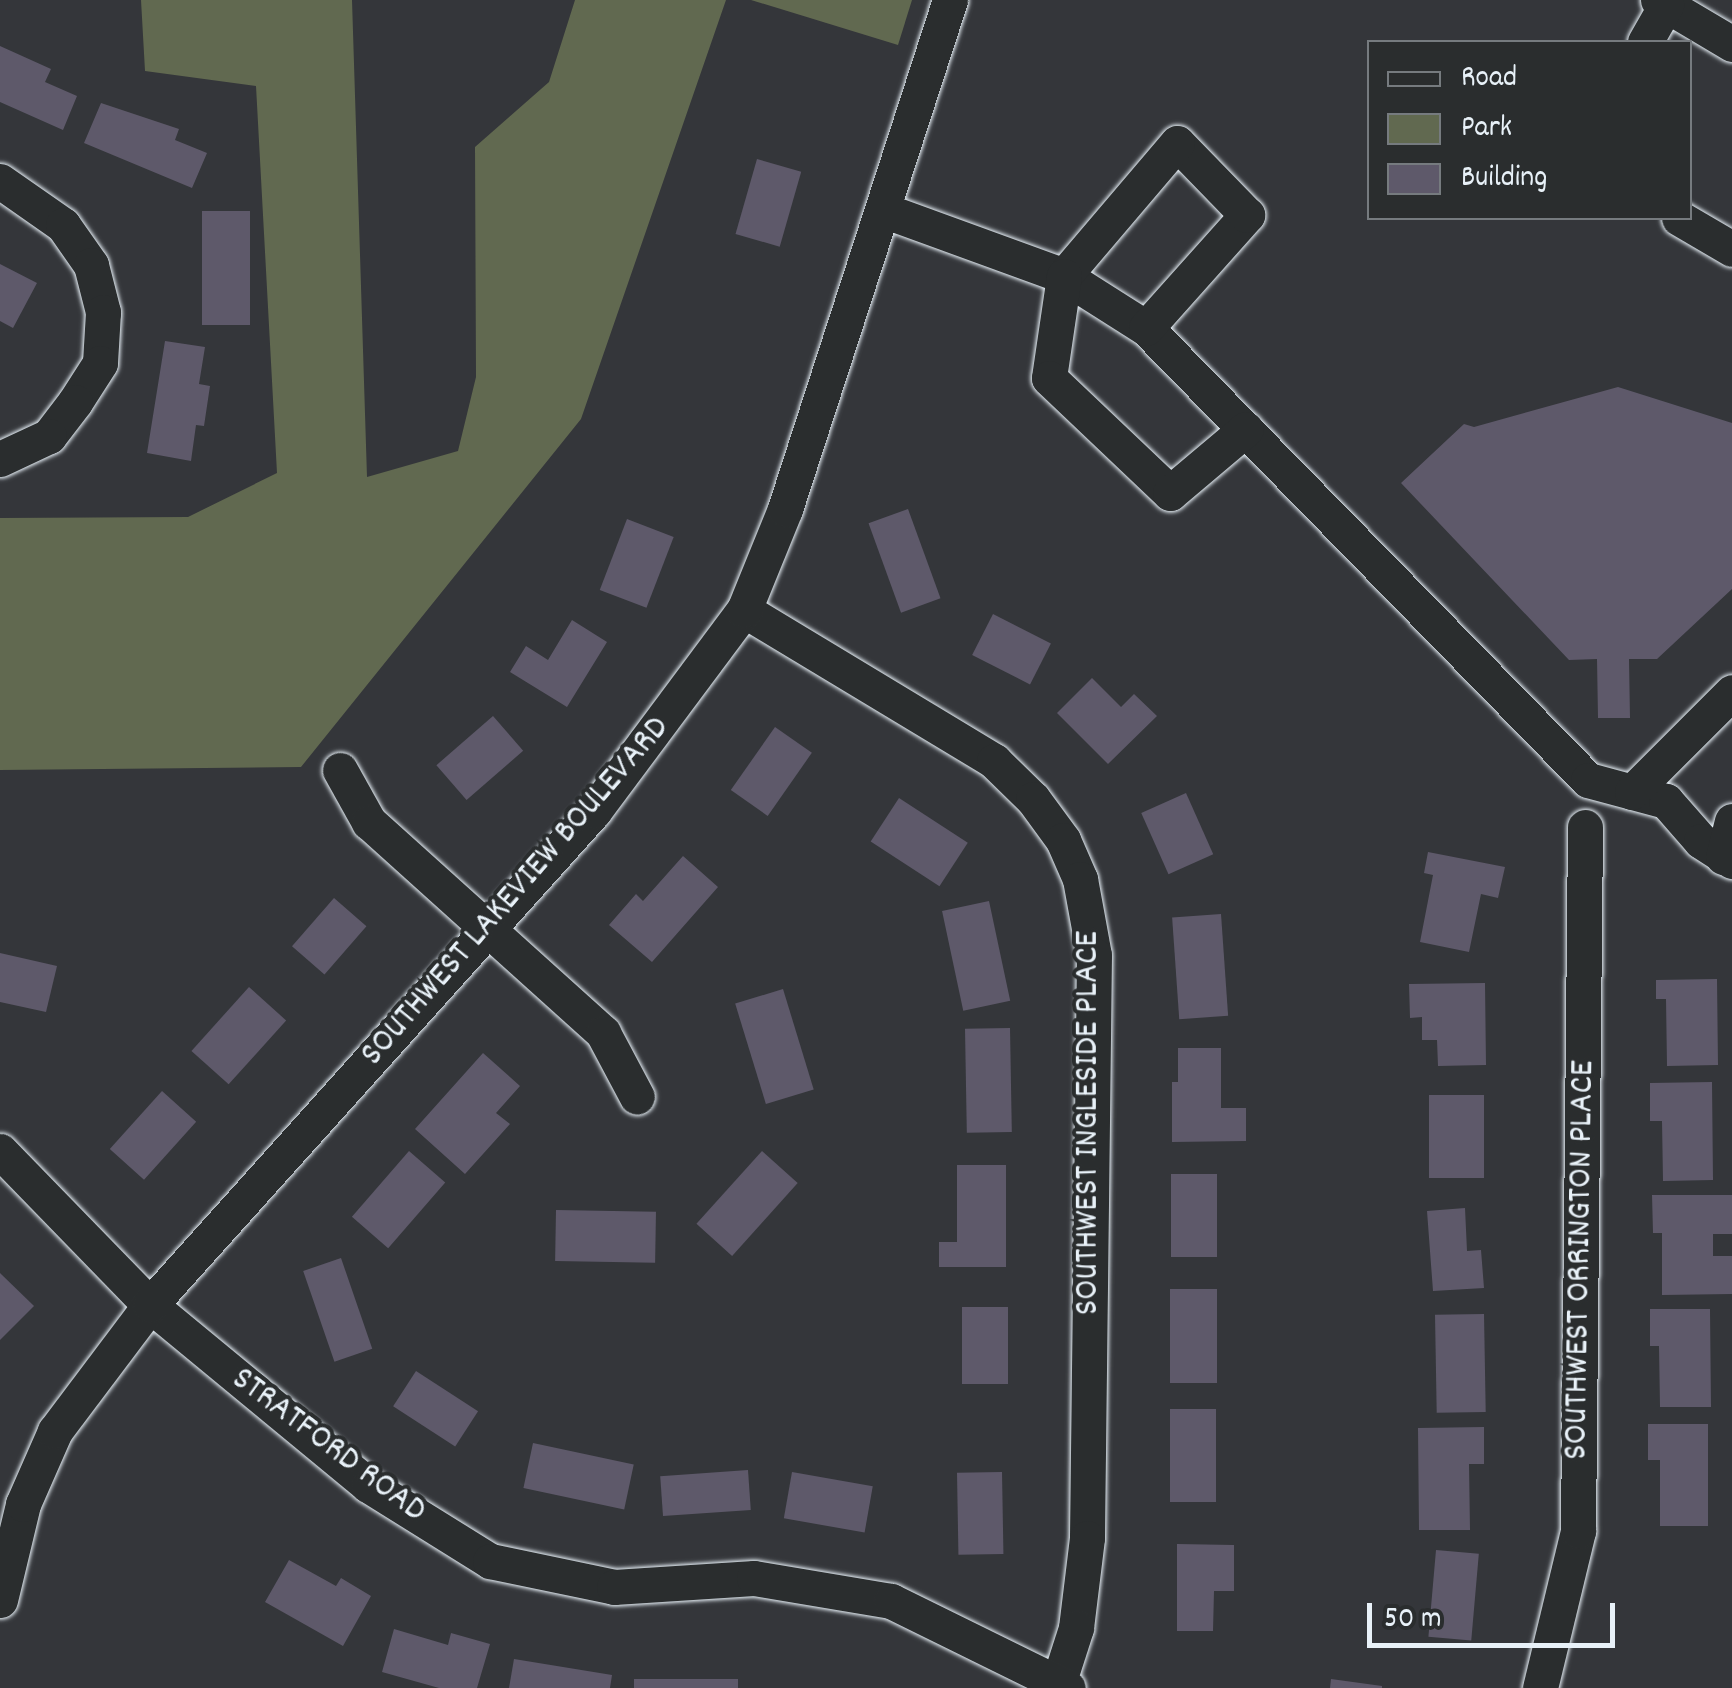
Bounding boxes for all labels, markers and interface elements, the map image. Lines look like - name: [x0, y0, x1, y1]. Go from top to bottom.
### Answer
- legend: [1367, 40, 1692, 220]
- text: Road: [1461, 58, 1517, 101]
- text: Park: [1461, 108, 1512, 151]
- text: Building: [1461, 158, 1547, 201]
- street label: SOUTHWEST LAKEVIEW BOULEVARD: [353, 709, 679, 1075]
- street label: SOUTHWEST INGLESIDE PLACE: [1068, 931, 1110, 1315]
- street label: SOUTHWEST ORRINGTON PLACE: [1557, 1060, 1605, 1460]
- street label: STRATFORD ROAD: [222, 1359, 434, 1533]
- scale bar: [1372, 1583, 1620, 1645]
- text: 50 m: [1384, 1599, 1442, 1642]

